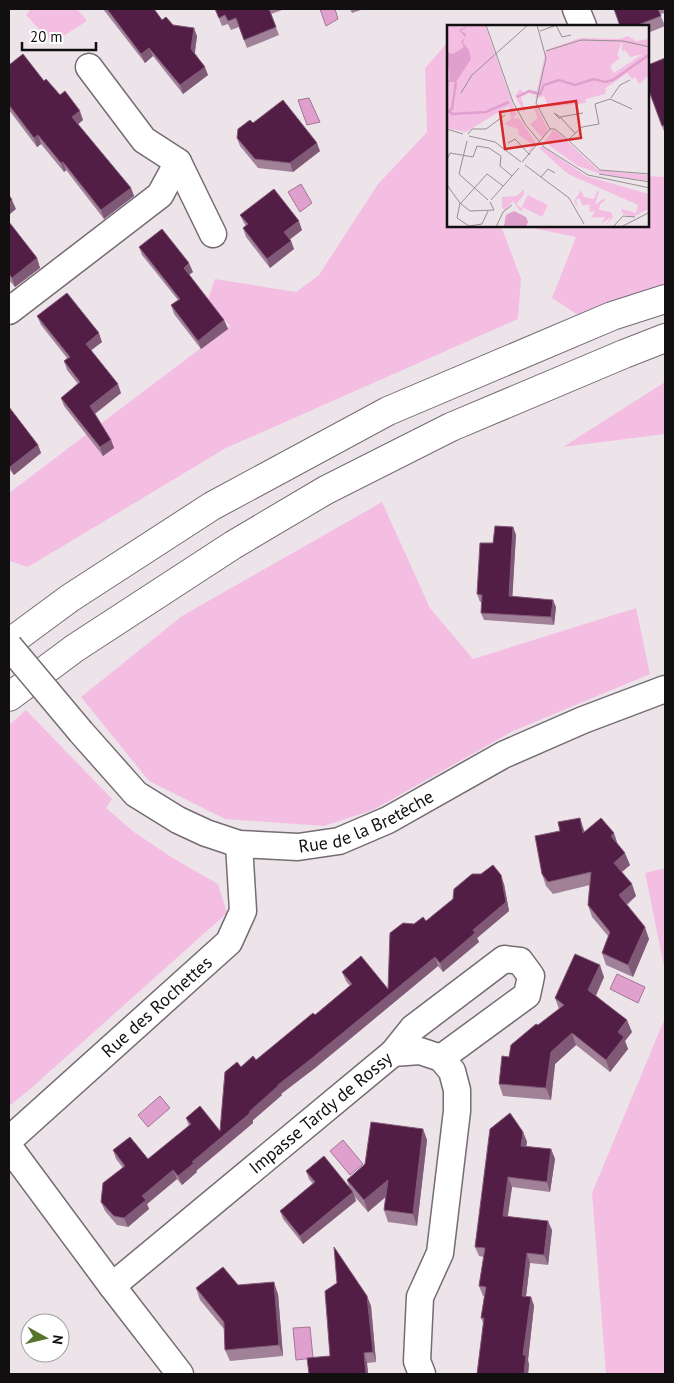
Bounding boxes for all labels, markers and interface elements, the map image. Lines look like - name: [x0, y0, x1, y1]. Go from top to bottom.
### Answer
- scale bar: [22, 20, 96, 52]
- inset map: [447, 25, 649, 228]
- text: 20 m: [30, 27, 63, 46]
- street label: Rue de la Bretèche: [297, 785, 437, 858]
- street label: Rue des Rochettes: [97, 951, 217, 1062]
- street label: Impasse Tardy de Rossy: [244, 1046, 397, 1179]
- north arrow: [20, 1313, 70, 1363]
- text: N: [48, 1334, 67, 1346]

